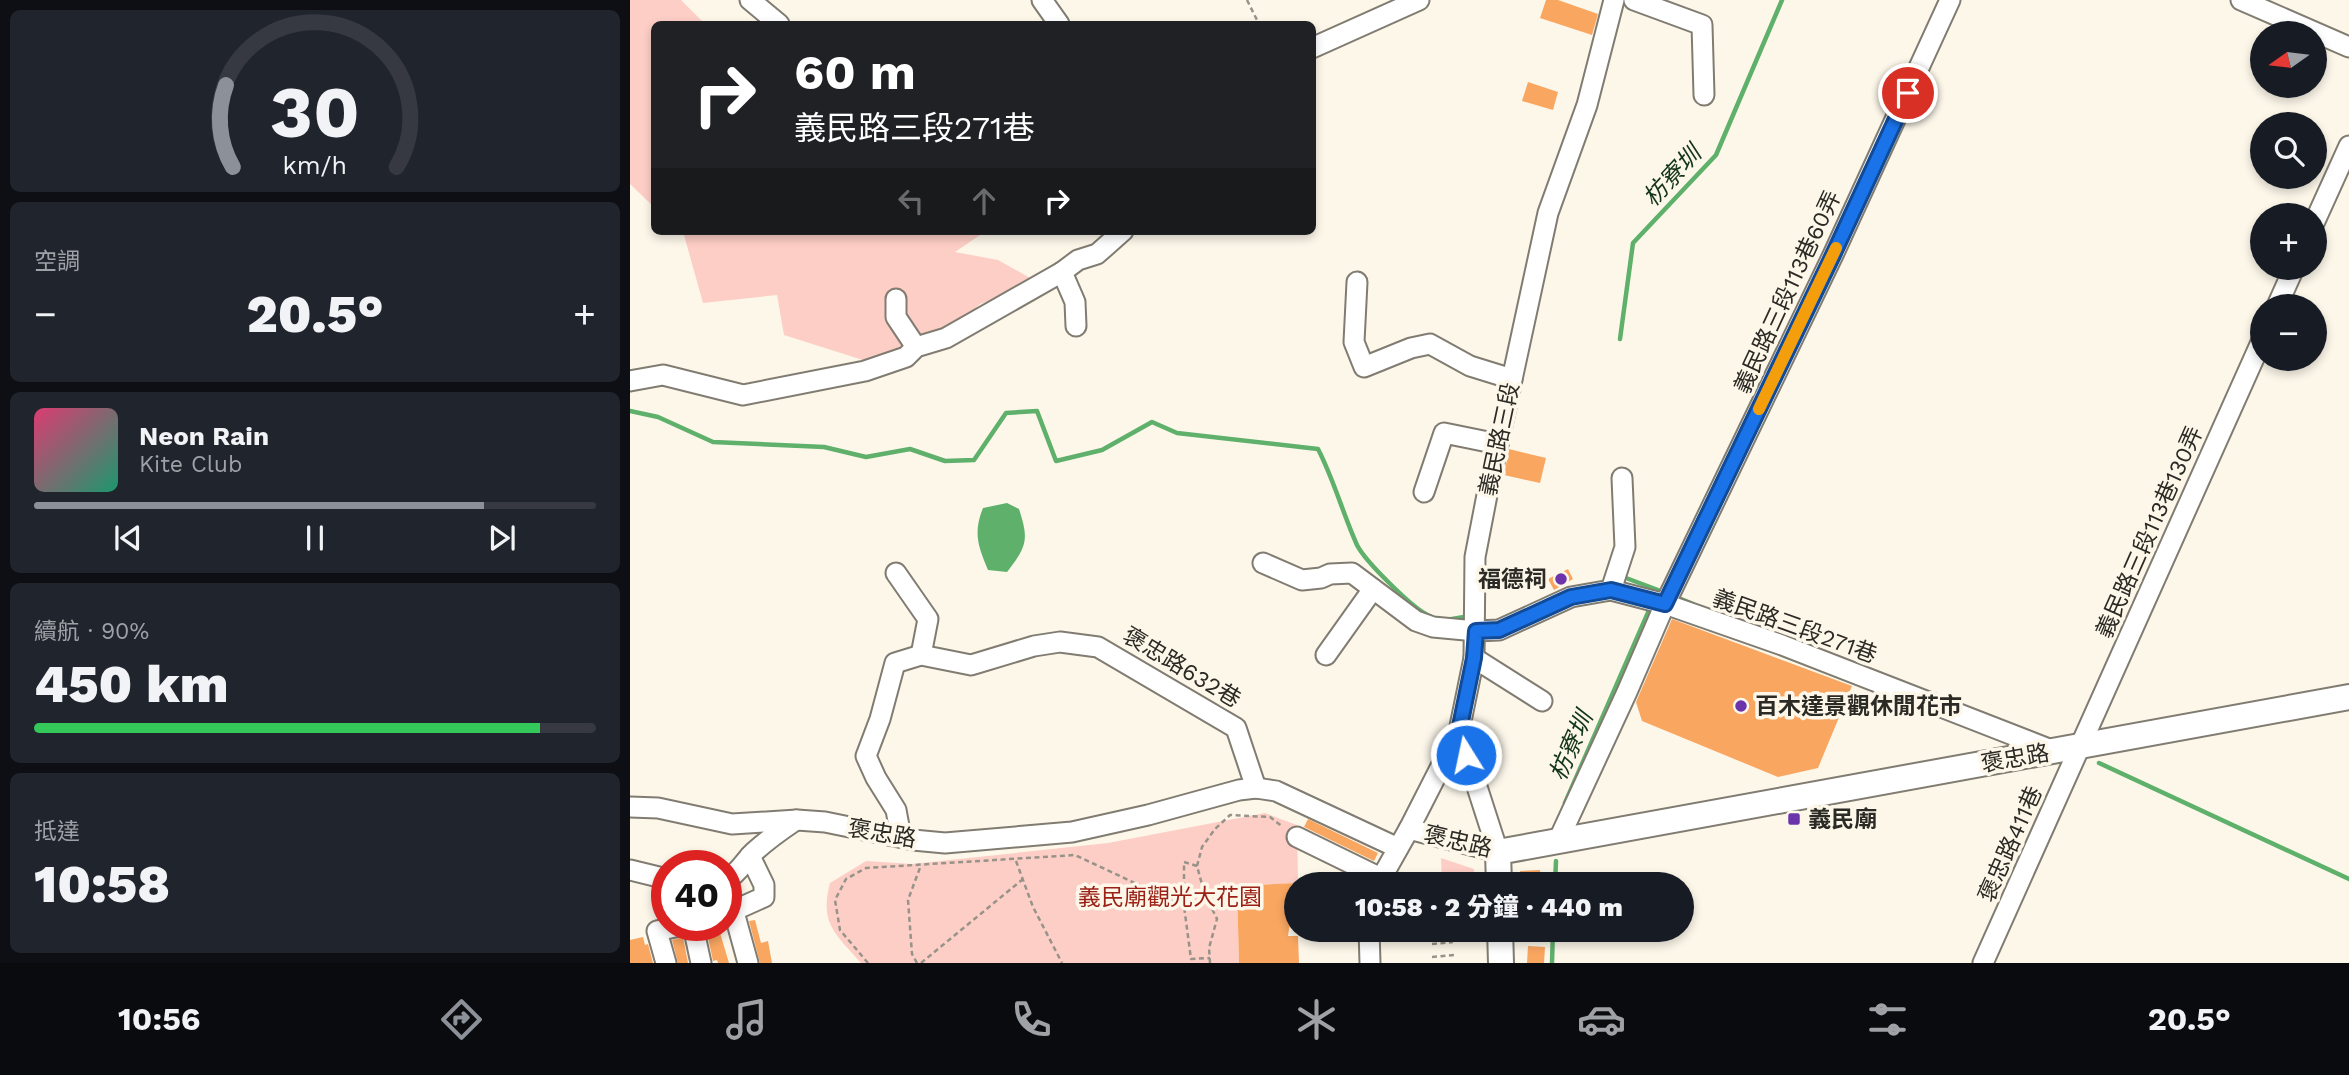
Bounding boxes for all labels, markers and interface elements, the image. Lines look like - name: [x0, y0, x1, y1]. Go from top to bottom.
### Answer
- north arrow: [2250, 21, 2328, 98]
- map controls: [2250, 21, 2327, 371]
- text: 60 m: [794, 43, 916, 101]
- icon: right: [679, 49, 770, 140]
- pin: [1878, 63, 1938, 123]
- text: 30: [270, 69, 360, 155]
- icon: arrive: [1889, 74, 1927, 112]
- text: 義民路三段271巷: [794, 109, 1034, 147]
- button: search: [2250, 112, 2327, 189]
- water label: 枋寮圳: [1637, 138, 1709, 212]
- text: km/h: [283, 151, 347, 180]
- icon: left: [892, 182, 930, 220]
- icon: ahead: [965, 182, 1003, 220]
- icon: right: [1038, 182, 1076, 220]
- street label: 義民路三段113巷60弄: [1729, 187, 1846, 398]
- button: +: [2250, 203, 2327, 280]
- text: 空調: [34, 248, 80, 275]
- text: 20.5°: [246, 284, 384, 345]
- text: −: [34, 292, 57, 336]
- text: +: [573, 292, 596, 336]
- button: −: [2250, 294, 2327, 371]
- street label: 義民路三段: [1474, 380, 1525, 498]
- text: Neon Rain: [139, 421, 269, 451]
- street label: 義民路三段113巷130弄: [2091, 422, 2208, 642]
- text: Kite Club: [139, 451, 242, 478]
- icon: previous: [109, 519, 147, 557]
- icon: pause: [296, 519, 334, 557]
- icon: next: [483, 519, 521, 557]
- place label: 福德祠: [1478, 566, 1547, 593]
- marker: 福德祠: [1553, 571, 1569, 587]
- street label: 義民路三段271巷: [1709, 584, 1881, 669]
- text: 續航 · 90%: [34, 618, 149, 645]
- street label: 褒忠路632巷: [1118, 622, 1246, 713]
- text: 450 km: [34, 654, 228, 715]
- place label: 百木達景觀休閒花市: [1755, 693, 1962, 720]
- marker: 百木達景觀休閒花市: [1733, 698, 1749, 714]
- water label: 枋寮圳: [1544, 705, 1600, 785]
- position arrow: [1429, 718, 1503, 792]
- street label: 褒忠路: [1979, 739, 2051, 778]
- street label: 褒忠路411巷: [1973, 782, 2048, 906]
- place label: 義民廟: [1808, 806, 1877, 833]
- marker: 義民廟: [1786, 811, 1802, 827]
- street label: 褒忠路: [846, 814, 918, 853]
- text: 抵達: [34, 818, 80, 845]
- street label: 褒忠路: [1421, 821, 1495, 862]
- speed limit sign: 40: [651, 850, 742, 941]
- text: 10:58: [34, 854, 170, 915]
- park label: 義民廟觀光大花園: [1078, 884, 1262, 911]
- text: 10:58 · 2 分鐘 · 440 m: [1355, 892, 1623, 922]
- icon: directions: [437, 995, 486, 1044]
- icon: music: [722, 995, 771, 1044]
- icon: phone: [1007, 995, 1056, 1044]
- icon: climate: [1292, 995, 1341, 1044]
- icon: car: [1577, 995, 1626, 1044]
- icon: filters: [1863, 995, 1912, 1044]
- text: 10:56: [118, 1000, 201, 1038]
- text: 20.5°: [2148, 1000, 2231, 1038]

